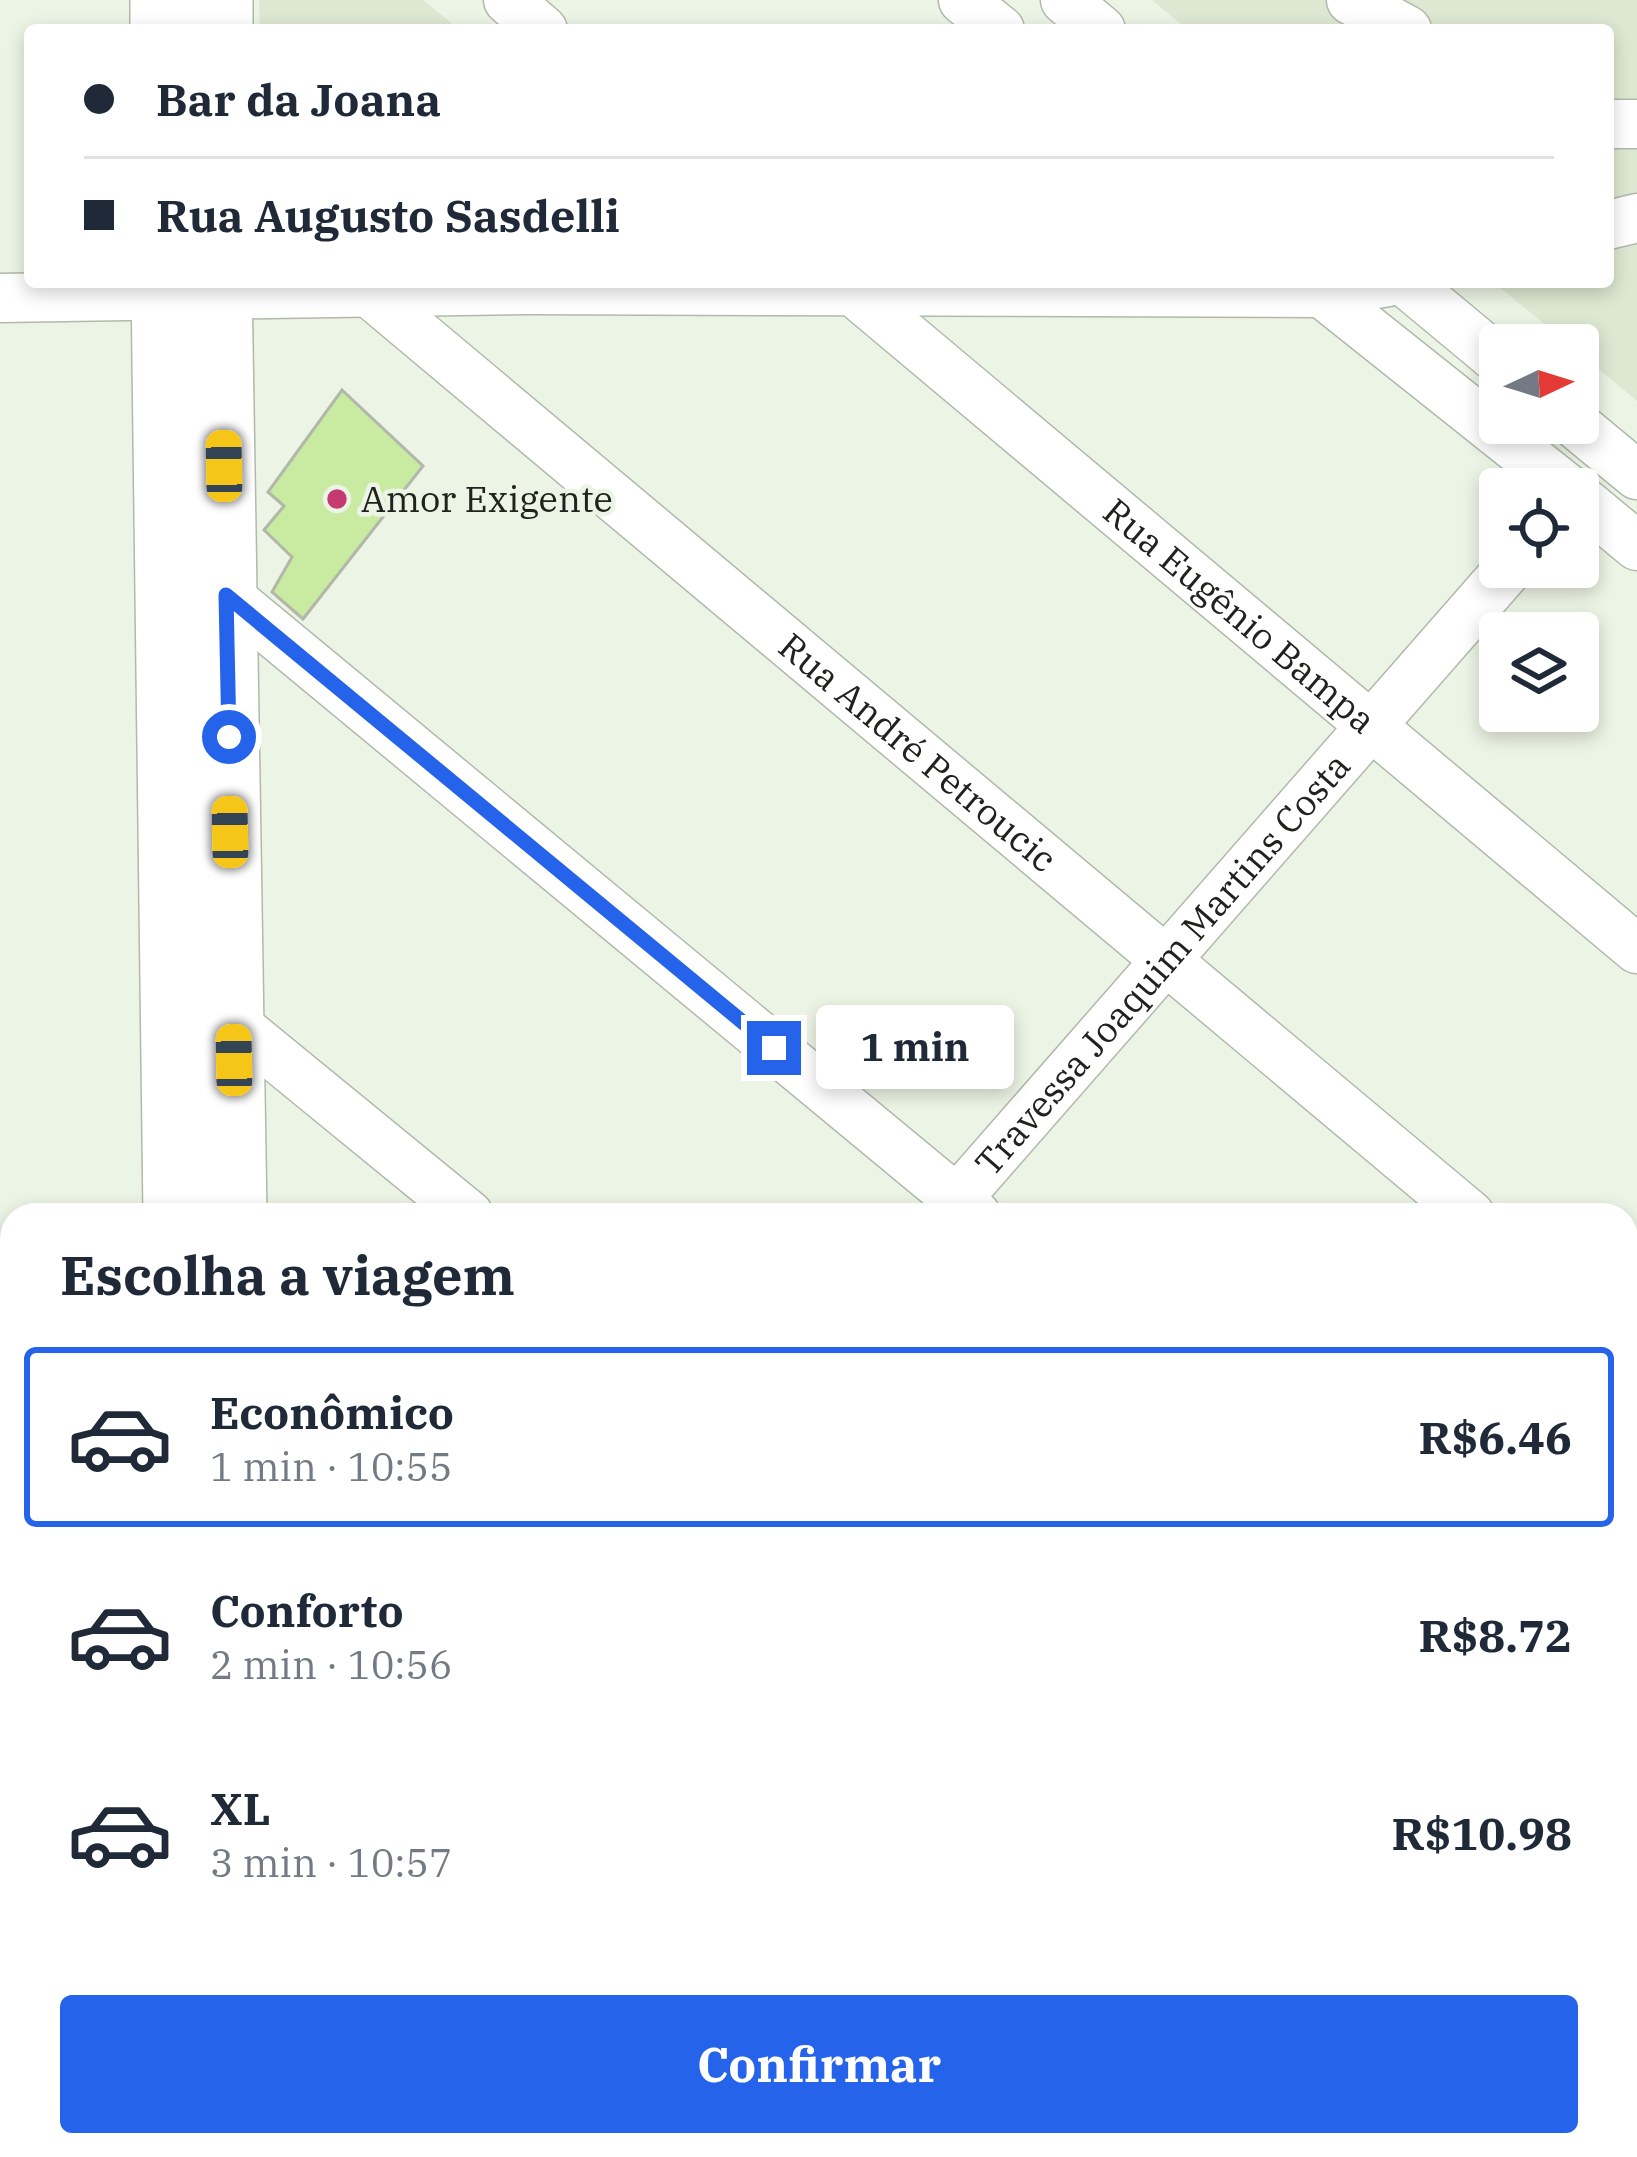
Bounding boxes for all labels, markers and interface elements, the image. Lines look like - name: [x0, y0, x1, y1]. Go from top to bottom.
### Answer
- text: Bar da Joana: [156, 70, 441, 128]
- text: Rua Augusto Sasdelli: [156, 186, 620, 244]
- north arrow: [1479, 324, 1599, 444]
- map controls: [1479, 324, 1599, 732]
- car: [205, 430, 243, 502]
- button: locate: [1479, 468, 1599, 588]
- place label: Amor Exigente: [361, 475, 613, 522]
- marker: Amor Exigente: [324, 486, 350, 512]
- street label: Rua Eugênio Bampa: [1094, 487, 1386, 743]
- button: layers: [1479, 612, 1599, 732]
- street label: Rua André Petroucic: [770, 622, 1067, 882]
- route start: [202, 710, 256, 764]
- street label: Travessa Joaquim Martins Costa: [964, 743, 1360, 1185]
- car: [211, 796, 249, 868]
- callout: 1 min: [816, 1006, 1014, 1090]
- route end: [747, 1021, 801, 1075]
- text: 1 min: [860, 1021, 970, 1072]
- car: [215, 1024, 253, 1096]
- text: Escolha a viagem: [60, 1240, 515, 1310]
- icon: car: [66, 1383, 174, 1491]
- text: Econômico: [210, 1383, 454, 1441]
- text: R$6.46: [1418, 1408, 1572, 1466]
- text: 1 min · 10:55: [210, 1441, 452, 1492]
- icon: car: [66, 1581, 174, 1689]
- text: Conforto: [210, 1581, 404, 1639]
- text: R$8.72: [1418, 1606, 1572, 1664]
- text: 2 min · 10:56: [210, 1639, 452, 1690]
- icon: car: [66, 1779, 174, 1887]
- text: XL: [210, 1779, 271, 1837]
- text: R$10.98: [1391, 1804, 1572, 1862]
- text: 3 min · 10:57: [210, 1837, 452, 1888]
- button: Confirmar: [60, 1995, 1578, 2133]

